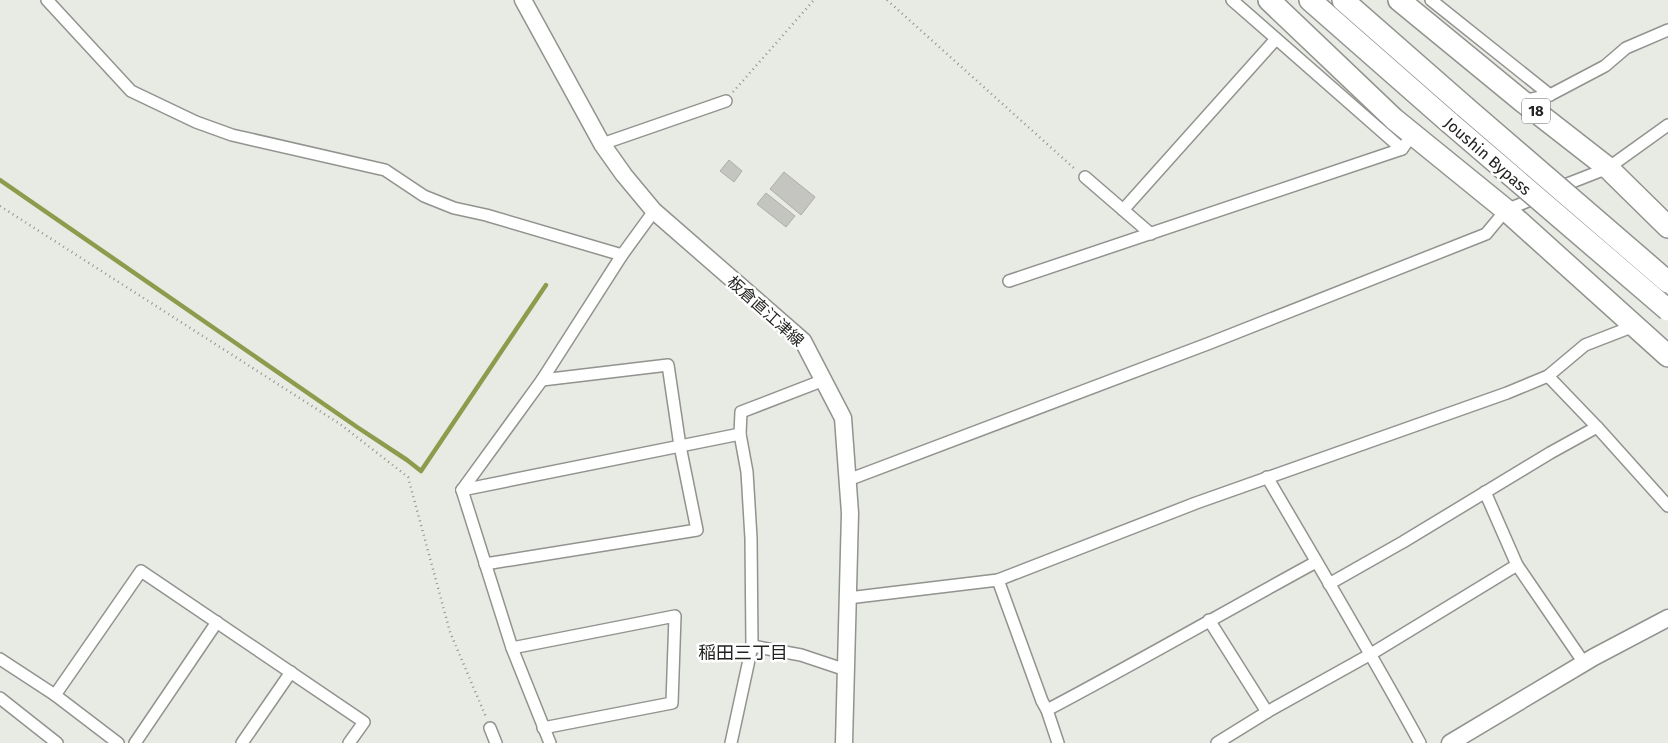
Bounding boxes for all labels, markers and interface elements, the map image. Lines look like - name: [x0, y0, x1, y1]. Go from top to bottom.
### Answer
- road number: 18: [1522, 98, 1550, 124]
- street label: Joushin Bypass: [1440, 114, 1535, 199]
- street label: 板倉直江津線: [724, 272, 808, 351]
- district label: 稲田三丁目: [698, 642, 788, 664]

